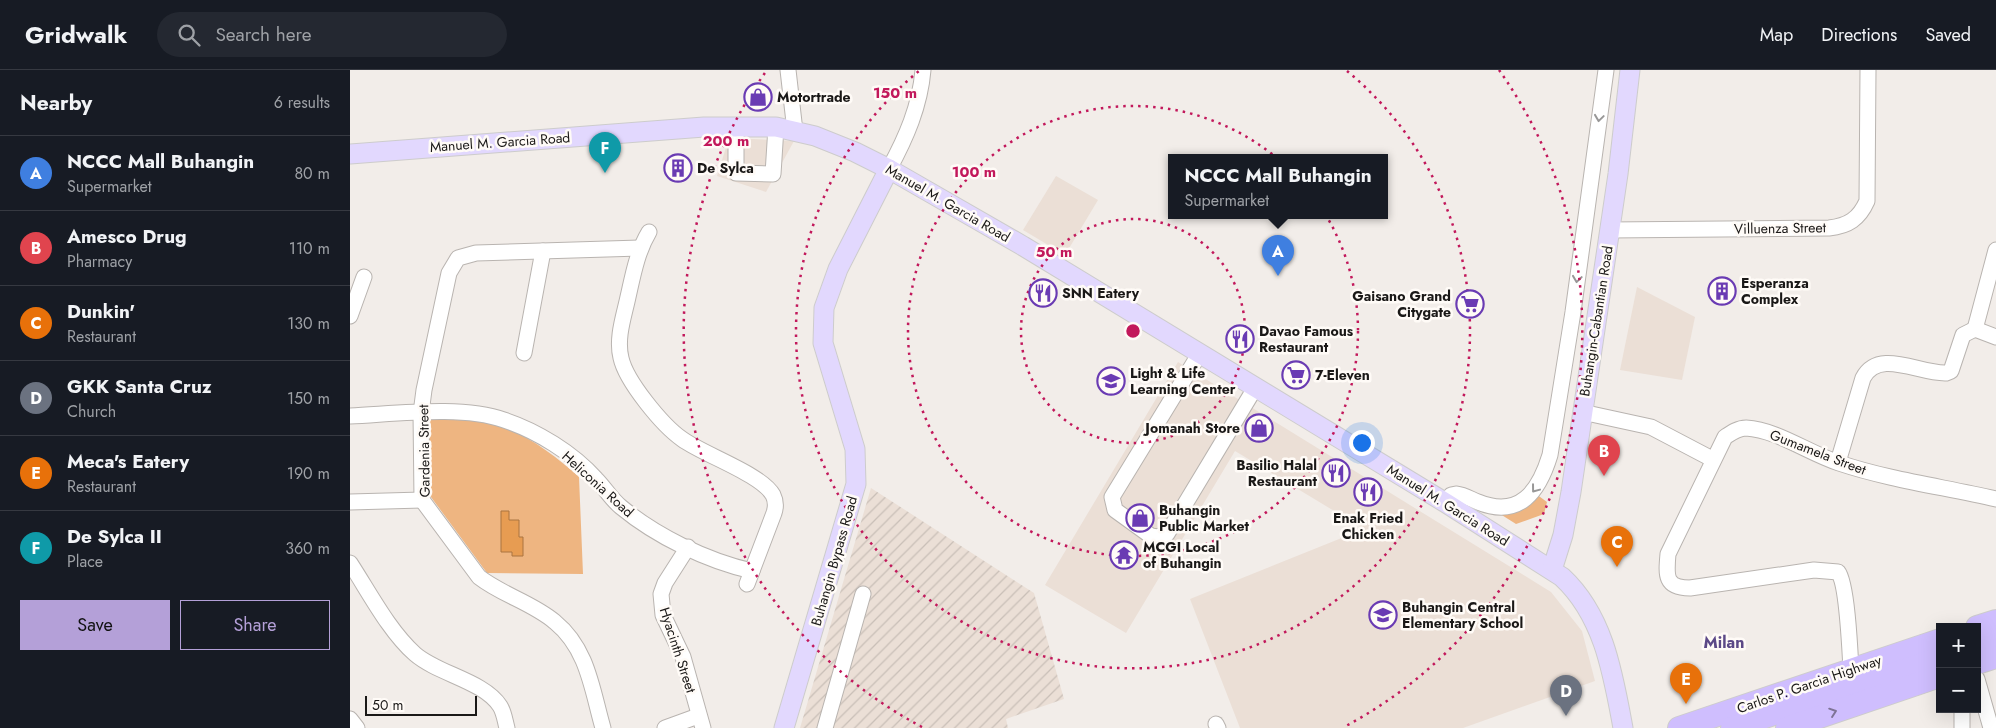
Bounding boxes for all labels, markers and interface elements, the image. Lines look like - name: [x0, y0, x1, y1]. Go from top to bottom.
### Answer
- search box: [157, 12, 507, 57]
- text: Gridwalk: [25, 17, 127, 52]
- icon: search: [175, 21, 203, 49]
- text: Search here: [215, 21, 311, 48]
- text: Map: [1760, 22, 1793, 48]
- text: Directions: [1821, 22, 1897, 48]
- text: Saved: [1925, 22, 1971, 48]
- shop icon: Motortrade: [743, 82, 773, 112]
- text: 150 m: [873, 82, 917, 104]
- place label: Motortrade: [777, 87, 851, 107]
- text: Nearby: [20, 88, 92, 118]
- text: 6 results: [274, 91, 330, 114]
- one-way arrow: [1595, 114, 1605, 123]
- street label: Manuel M. Garcia Road: [429, 127, 571, 157]
- text: 200 m: [703, 130, 749, 152]
- pin: F: [589, 132, 621, 173]
- text: NCCC Mall Buhangin: [67, 148, 254, 175]
- building icon: De Sylca: [663, 153, 693, 183]
- popup: [1168, 154, 1388, 219]
- place label: De Sylca: [697, 158, 754, 178]
- street label: Manuel M. Garcia Road: [882, 159, 1014, 247]
- text: 100 m: [952, 161, 996, 183]
- text: A: [30, 162, 42, 185]
- text: 80 m: [294, 162, 330, 185]
- text: NCCC Mall Buhangin: [1184, 162, 1372, 189]
- text: Supermarket: [67, 175, 152, 198]
- text: Supermarket: [1184, 189, 1269, 212]
- street label: Villuenza Street: [1734, 217, 1827, 239]
- text: Amesco Drug: [67, 223, 187, 250]
- pin: A: [1262, 235, 1294, 276]
- text: B: [31, 237, 41, 260]
- text: 110 m: [289, 237, 330, 260]
- text: 50 m: [1036, 241, 1072, 263]
- street label: Buhangin-Cabantian Road: [1574, 244, 1618, 398]
- text: Pharmacy: [67, 250, 132, 273]
- place label: Esperanza Complex: [1741, 273, 1809, 309]
- one-way arrow: [1572, 276, 1583, 284]
- building icon: Esperanza Complex: [1707, 276, 1737, 306]
- restaurant icon: SNN Eatery: [1028, 278, 1058, 308]
- place label: SNN Eatery: [1062, 283, 1140, 303]
- place label: Gaisano Grand Citygate: [1352, 286, 1451, 322]
- supermarket icon: Gaisano Grand Citygate: [1455, 289, 1485, 319]
- text: Dunkin': [67, 298, 135, 325]
- text: C: [30, 312, 42, 335]
- text: 130 m: [287, 312, 330, 335]
- place label: Davao Famous Restaurant: [1259, 321, 1354, 357]
- centre of rings: [1124, 322, 1142, 340]
- restaurant icon: Davao Famous Restaurant: [1225, 324, 1255, 354]
- text: Restaurant: [67, 325, 136, 348]
- supermarket icon: 7-Eleven: [1281, 360, 1311, 390]
- place label: Light & Life Learning Center: [1130, 363, 1236, 399]
- place label: 7-Eleven: [1315, 365, 1370, 385]
- school or university icon: Light & Life Learning Center: [1096, 366, 1126, 396]
- text: GKK Santa Cruz: [67, 373, 212, 400]
- text: D: [30, 387, 42, 410]
- text: 150 m: [287, 387, 330, 410]
- text: Church: [67, 400, 116, 423]
- street label: Gardenia Street: [413, 404, 435, 498]
- shop icon: Jomanah Store: [1244, 413, 1274, 443]
- place label: Jomanah Store: [1142, 418, 1240, 438]
- street label: Gumamela Street: [1767, 424, 1870, 480]
- your location: [1349, 430, 1375, 456]
- pin: B: [1588, 435, 1620, 476]
- street label: Heliconia Road: [558, 446, 638, 522]
- text: Meca's Eatery: [67, 448, 189, 475]
- place label: Basilio Halal Restaurant: [1236, 455, 1318, 491]
- restaurant icon: Basilio Halal Restaurant: [1321, 458, 1351, 488]
- street label: Manuel M. Garcia Road: [1383, 459, 1513, 551]
- text: E: [31, 462, 41, 485]
- text: 190 m: [287, 462, 330, 485]
- text: Restaurant: [67, 475, 136, 498]
- restaurant icon: Enak Fried Chicken: [1353, 477, 1383, 507]
- one-way arrow: [1533, 483, 1541, 492]
- street label: Buhangin Bypass Road: [806, 494, 862, 628]
- place label: Buhangin Public Market: [1159, 500, 1250, 536]
- shop icon: Buhangin Public Market: [1125, 503, 1155, 533]
- place label: Enak Fried Chicken: [1333, 508, 1403, 544]
- text: De Sylca II: [67, 523, 162, 550]
- pin: C: [1601, 526, 1633, 567]
- text: F: [32, 537, 40, 560]
- text: 360 m: [285, 537, 330, 560]
- place label: MCGI Local of Buhangin: [1143, 537, 1222, 573]
- temple icon: MCGI Local of Buhangin: [1109, 540, 1139, 570]
- text: Place: [67, 550, 103, 573]
- place label: Buhangin Central Elementary School: [1402, 597, 1523, 633]
- button: Save: [20, 600, 170, 650]
- button: Share: [180, 600, 330, 650]
- school or university icon: Buhangin Central Elementary School: [1368, 600, 1398, 630]
- street label: Hyacinth Street: [655, 605, 701, 696]
- map controls: [1936, 623, 1981, 713]
- button: +: [1936, 623, 1981, 668]
- district label: Milan: [1704, 631, 1744, 654]
- street label: Carlos P. Garcia Highway: [1734, 650, 1885, 718]
- pin: E: [1670, 663, 1702, 704]
- button: −: [1936, 668, 1981, 713]
- pin: D: [1550, 675, 1582, 716]
- scale bar: [365, 693, 478, 716]
- text: 50 m: [372, 695, 403, 715]
- one-way arrow: [1828, 708, 1837, 718]

